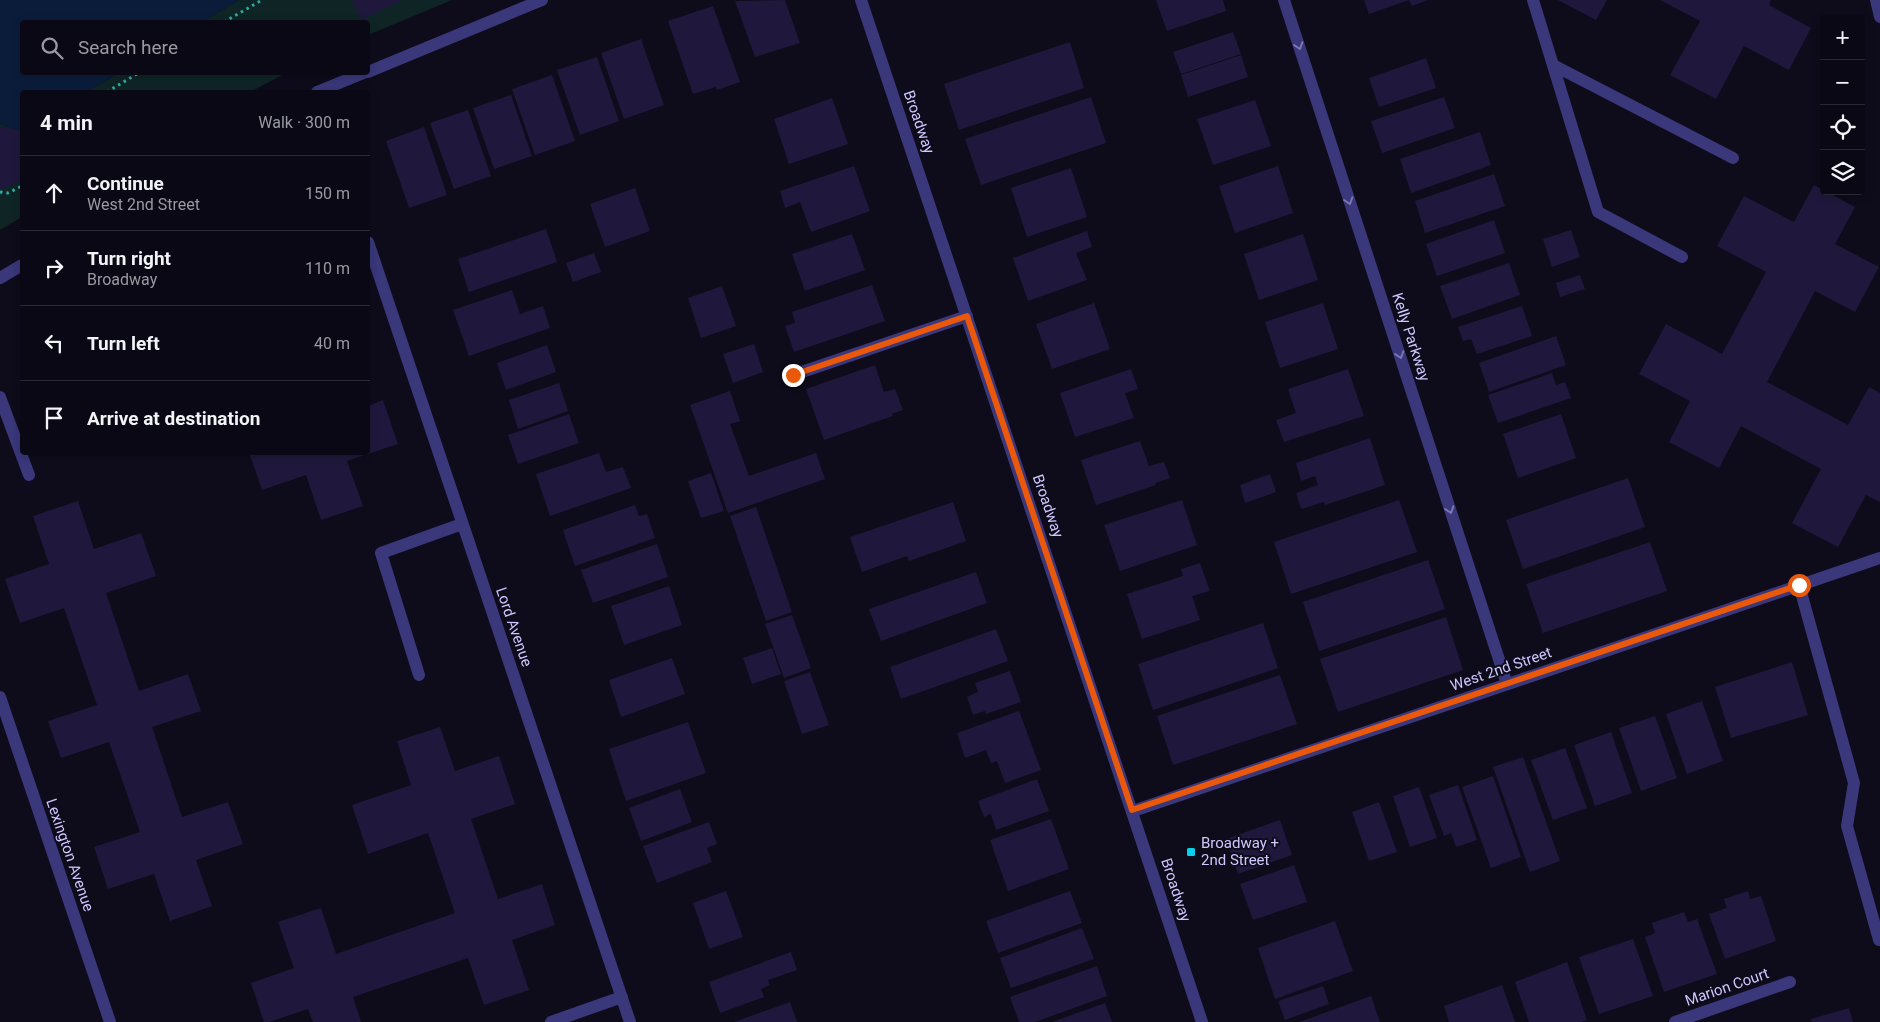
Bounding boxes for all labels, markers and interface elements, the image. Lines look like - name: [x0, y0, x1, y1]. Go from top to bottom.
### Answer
- map controls: [1820, 15, 1865, 195]
- button: +: [1820, 15, 1865, 60]
- search box: [20, 20, 370, 75]
- icon: search: [38, 34, 66, 62]
- text: Search here: [78, 36, 178, 59]
- one-way arrow: [1293, 42, 1303, 50]
- button: −: [1820, 60, 1865, 105]
- street label: Broadway: [900, 88, 938, 156]
- button: locate: [1820, 105, 1865, 150]
- text: 4 min: [40, 111, 93, 135]
- text: Walk · 300 m: [258, 113, 350, 132]
- button: layers: [1820, 150, 1865, 195]
- text: Continue: [87, 172, 164, 195]
- icon: ahead: [40, 179, 68, 207]
- text: 150 m: [305, 184, 350, 203]
- text: West 2nd Street: [87, 195, 200, 214]
- one-way arrow: [1343, 196, 1353, 205]
- text: Turn right: [87, 247, 171, 270]
- icon: right: [40, 254, 68, 282]
- text: 110 m: [305, 259, 350, 278]
- text: Broadway: [87, 270, 157, 289]
- street label: Kelly Parkway: [1388, 290, 1434, 384]
- icon: left: [40, 329, 68, 357]
- text: Turn left: [87, 332, 160, 355]
- text: 40 m: [314, 334, 350, 353]
- one-way arrow: [1394, 351, 1404, 359]
- route end: [782, 364, 805, 387]
- icon: arrive: [40, 404, 68, 432]
- text: Arrive at destination: [87, 407, 260, 430]
- street label: Broadway: [1029, 472, 1067, 540]
- one-way arrow: [1444, 505, 1454, 514]
- route start: [1788, 574, 1811, 597]
- street label: Lord Avenue: [492, 585, 536, 669]
- street label: West 2nd Street: [1448, 643, 1554, 695]
- street label: Lexington Avenue: [42, 796, 98, 914]
- place label: Broadway + 2nd Street: [1201, 834, 1279, 869]
- marker: Broadway + 2nd Street: [1185, 846, 1197, 858]
- street label: Broadway: [1157, 856, 1195, 924]
- street label: Marion Court: [1683, 964, 1771, 1010]

